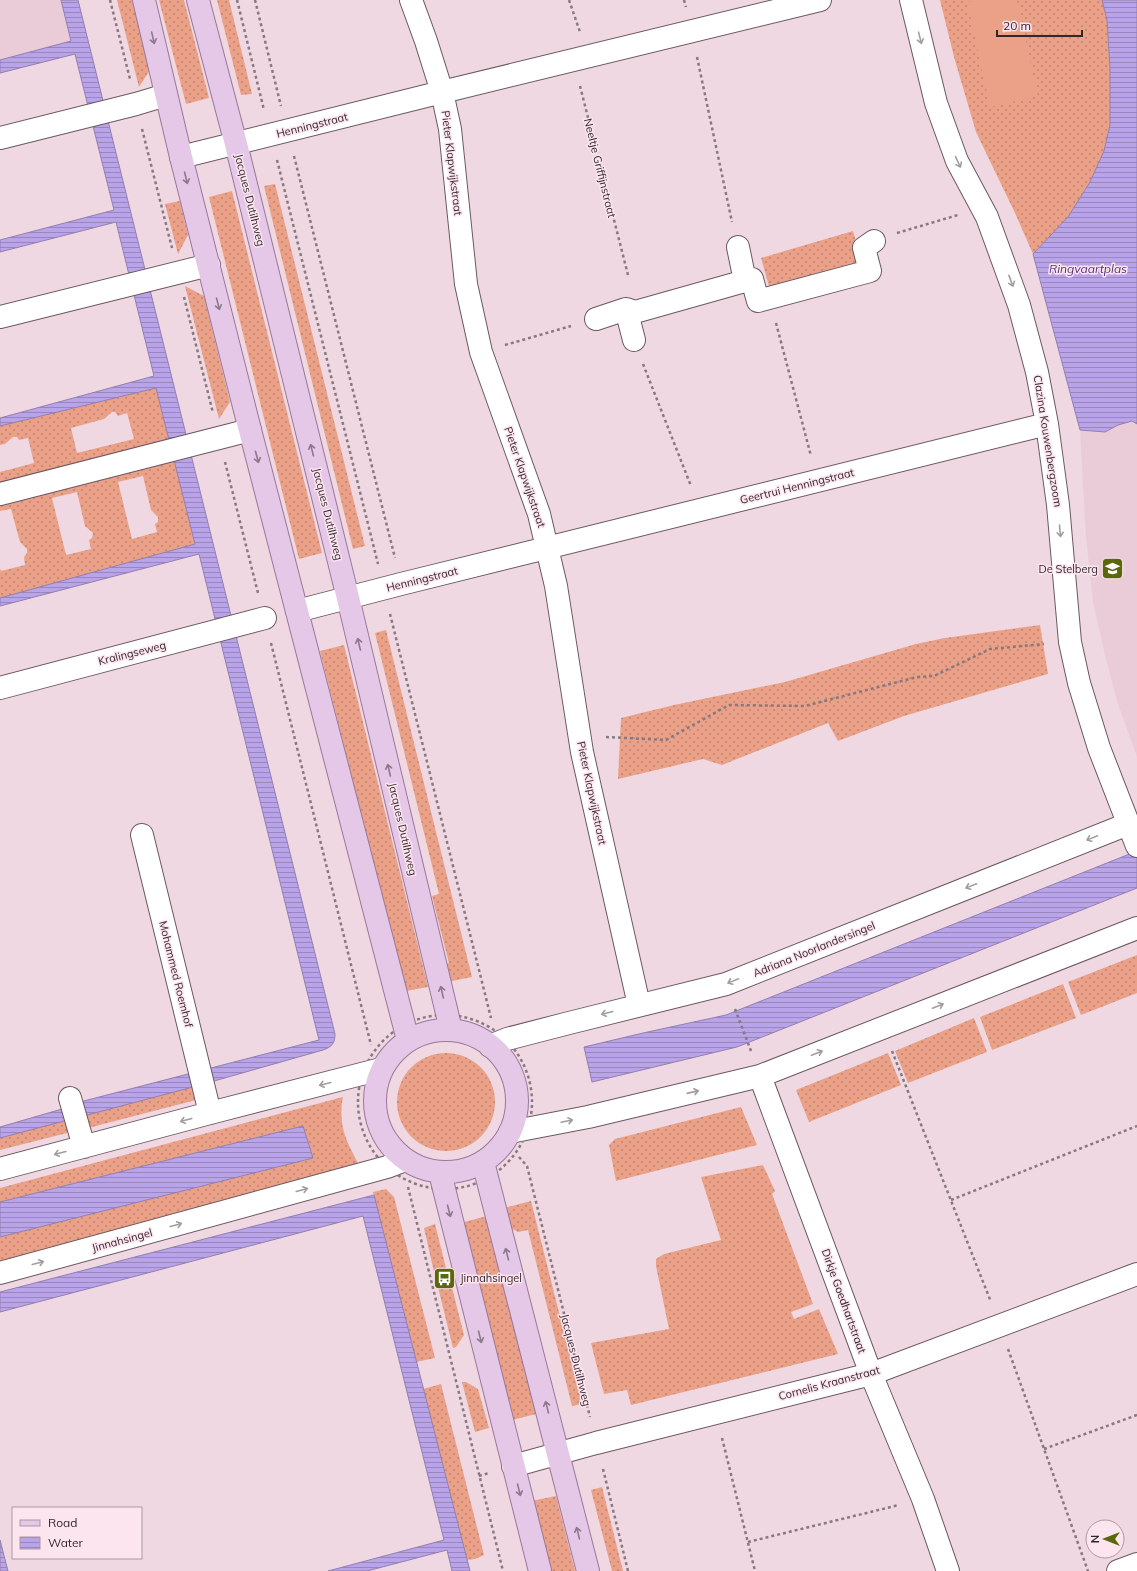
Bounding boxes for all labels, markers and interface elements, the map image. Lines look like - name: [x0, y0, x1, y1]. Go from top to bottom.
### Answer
- scale bar: [997, 12, 1082, 38]
- text: 20 m: [1003, 18, 1031, 33]
- one-way arrow: [150, 31, 158, 44]
- one-way arrow: [917, 31, 925, 44]
- street label: Henningstraat: [275, 109, 349, 141]
- street label: Pieter Klapwijkstraat: [439, 110, 465, 216]
- street label: Neeltje Griffijnstraat: [581, 117, 619, 219]
- street label: Jacques Dutilhweg: [232, 152, 268, 248]
- one-way arrow: [955, 156, 962, 168]
- one-way arrow: [183, 171, 191, 184]
- water label: Ringvaartplas: [1049, 261, 1127, 276]
- one-way arrow: [1007, 274, 1015, 286]
- one-way arrow: [215, 297, 223, 310]
- street label: Clazina Kouwenbergzoom: [1031, 374, 1065, 508]
- street label: Pieter Klapwijkstraat: [501, 425, 549, 529]
- one-way arrow: [307, 443, 315, 456]
- one-way arrow: [254, 451, 261, 464]
- street label: Geertrui Henningstraat: [738, 465, 856, 507]
- street label: Jacques Dutilhweg: [310, 466, 346, 562]
- one-way arrow: [1057, 524, 1064, 537]
- school or university icon: De Stelberg: [1100, 556, 1126, 582]
- place label: De Stelberg: [1039, 562, 1098, 576]
- street label: Henningstraat: [385, 563, 459, 595]
- street label: Kralingseweg: [97, 638, 167, 668]
- one-way arrow: [355, 638, 363, 651]
- street label: Pieter Klapwijkstraat: [574, 740, 610, 846]
- one-way arrow: [385, 764, 393, 777]
- street label: Jacques Dutilhweg: [385, 781, 421, 877]
- one-way arrow: [1086, 835, 1098, 843]
- one-way arrow: [966, 883, 978, 891]
- street label: Adriana Noorlandersingel: [751, 918, 877, 980]
- street label: Mohammed Roemhof: [156, 919, 196, 1029]
- one-way arrow: [728, 978, 740, 986]
- one-way arrow: [438, 986, 445, 999]
- one-way arrow: [932, 1001, 944, 1009]
- one-way arrow: [601, 1010, 614, 1017]
- one-way arrow: [811, 1049, 823, 1057]
- one-way arrow: [319, 1081, 332, 1088]
- one-way arrow: [686, 1087, 699, 1095]
- one-way arrow: [180, 1116, 193, 1124]
- one-way arrow: [560, 1117, 573, 1125]
- one-way arrow: [54, 1150, 67, 1157]
- one-way arrow: [295, 1186, 308, 1194]
- one-way arrow: [446, 1204, 454, 1217]
- one-way arrow: [170, 1221, 183, 1228]
- street label: Jinnahsingel: [90, 1225, 154, 1255]
- street label: Dirkje Goedhartstraat: [819, 1247, 869, 1355]
- one-way arrow: [503, 1248, 510, 1261]
- one-way arrow: [31, 1259, 44, 1266]
- bus stop icon: Jinnahsingel: [432, 1265, 458, 1291]
- place label: Jinnahsingel: [460, 1271, 522, 1285]
- street label: Jacques Dutilhweg: [558, 1312, 594, 1408]
- one-way arrow: [477, 1330, 485, 1343]
- street label: Cornelis Kraanstraat: [777, 1363, 881, 1403]
- one-way arrow: [542, 1401, 550, 1414]
- one-way arrow: [516, 1484, 523, 1497]
- legend: [12, 1507, 142, 1559]
- text: Road: [48, 1515, 77, 1530]
- north arrow: [1085, 1519, 1125, 1559]
- one-way arrow: [574, 1527, 582, 1540]
- text: Water: [48, 1535, 84, 1550]
- text: N: [1088, 1535, 1102, 1543]

